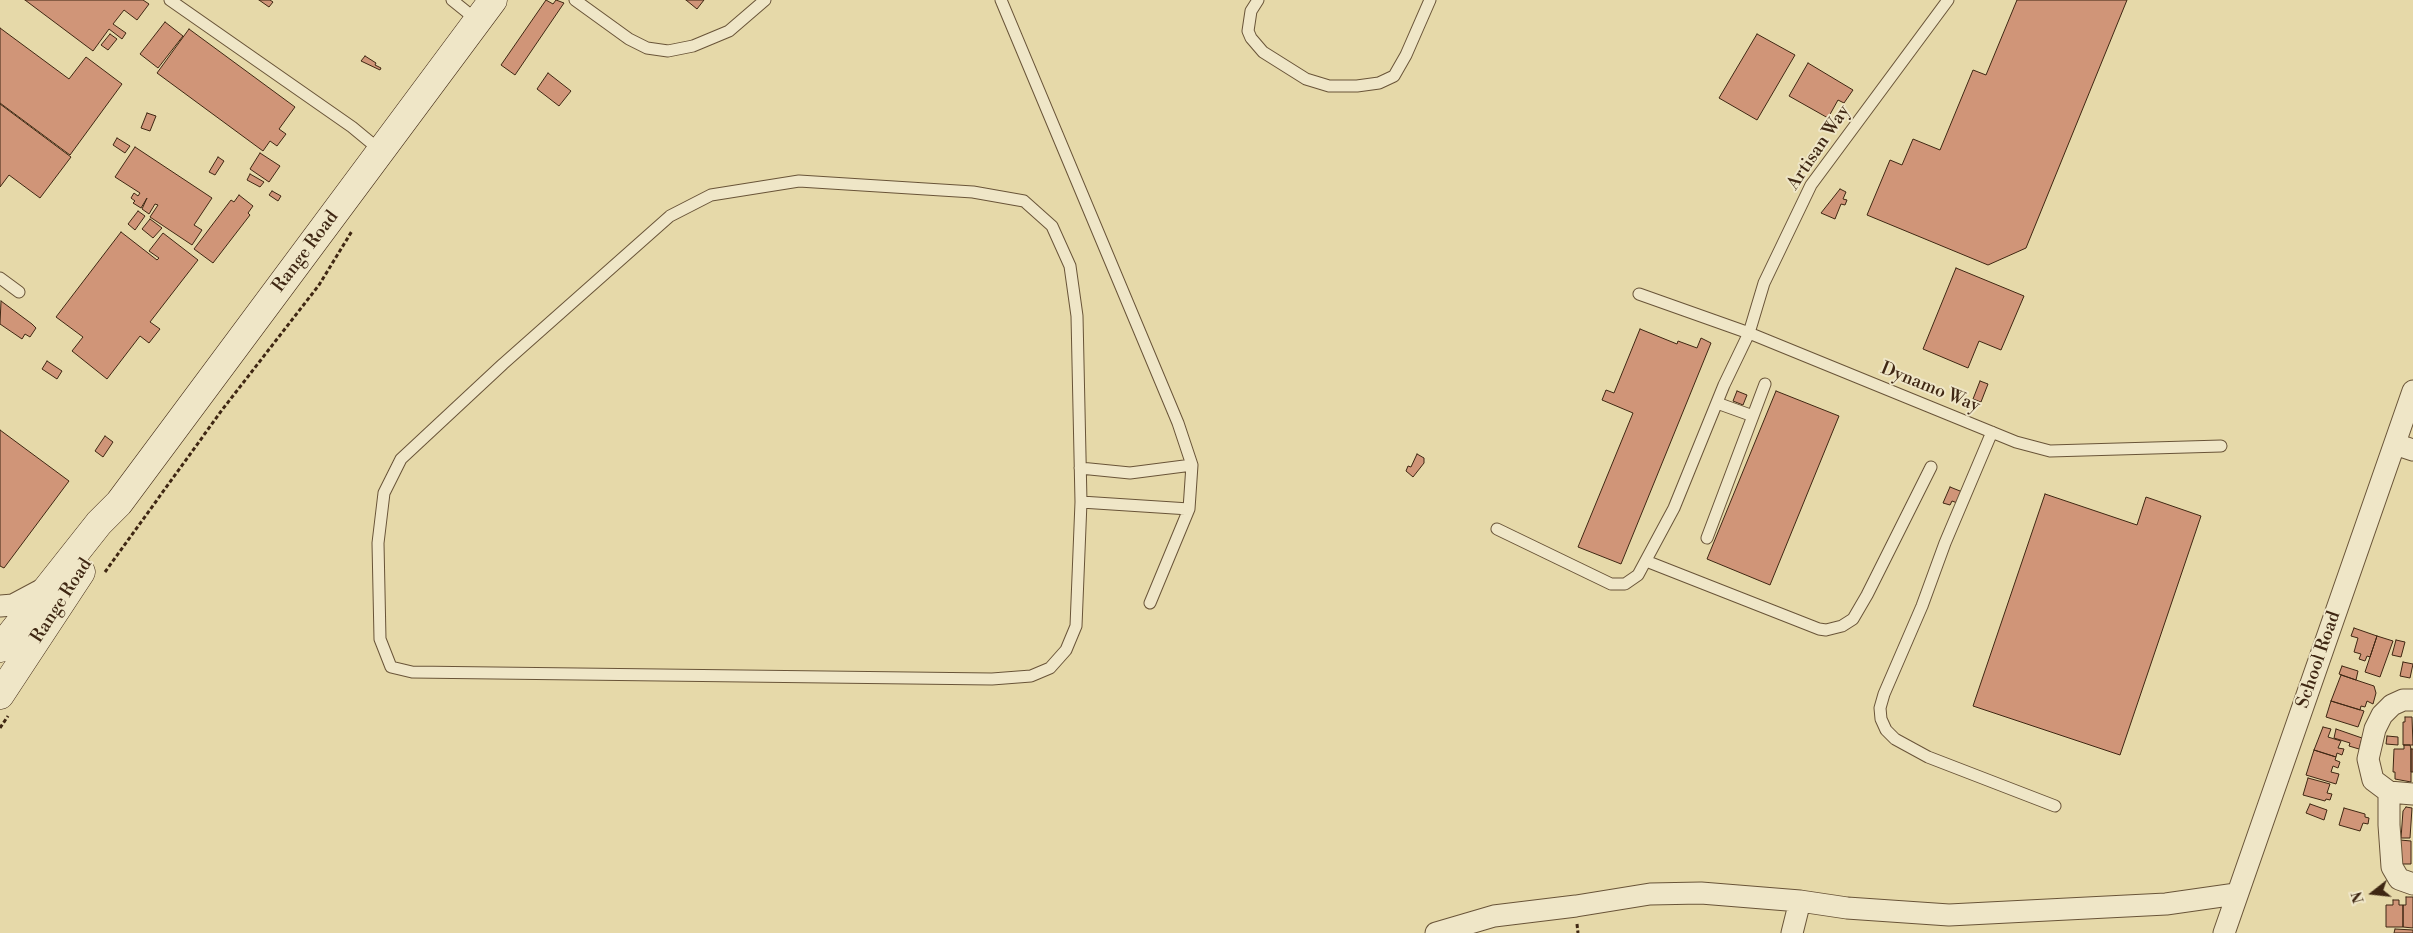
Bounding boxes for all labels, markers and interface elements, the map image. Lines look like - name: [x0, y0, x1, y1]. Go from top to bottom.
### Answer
- street label: Artisan Way: [1783, 102, 1855, 194]
- street label: Range Road: [268, 207, 344, 297]
- street label: Dynamo Way: [1877, 358, 1983, 418]
- street label: Range Road: [27, 555, 97, 647]
- street label: School Road: [2292, 609, 2346, 711]
- north arrow: [2348, 868, 2398, 918]
- text: N: [2348, 889, 2369, 905]

